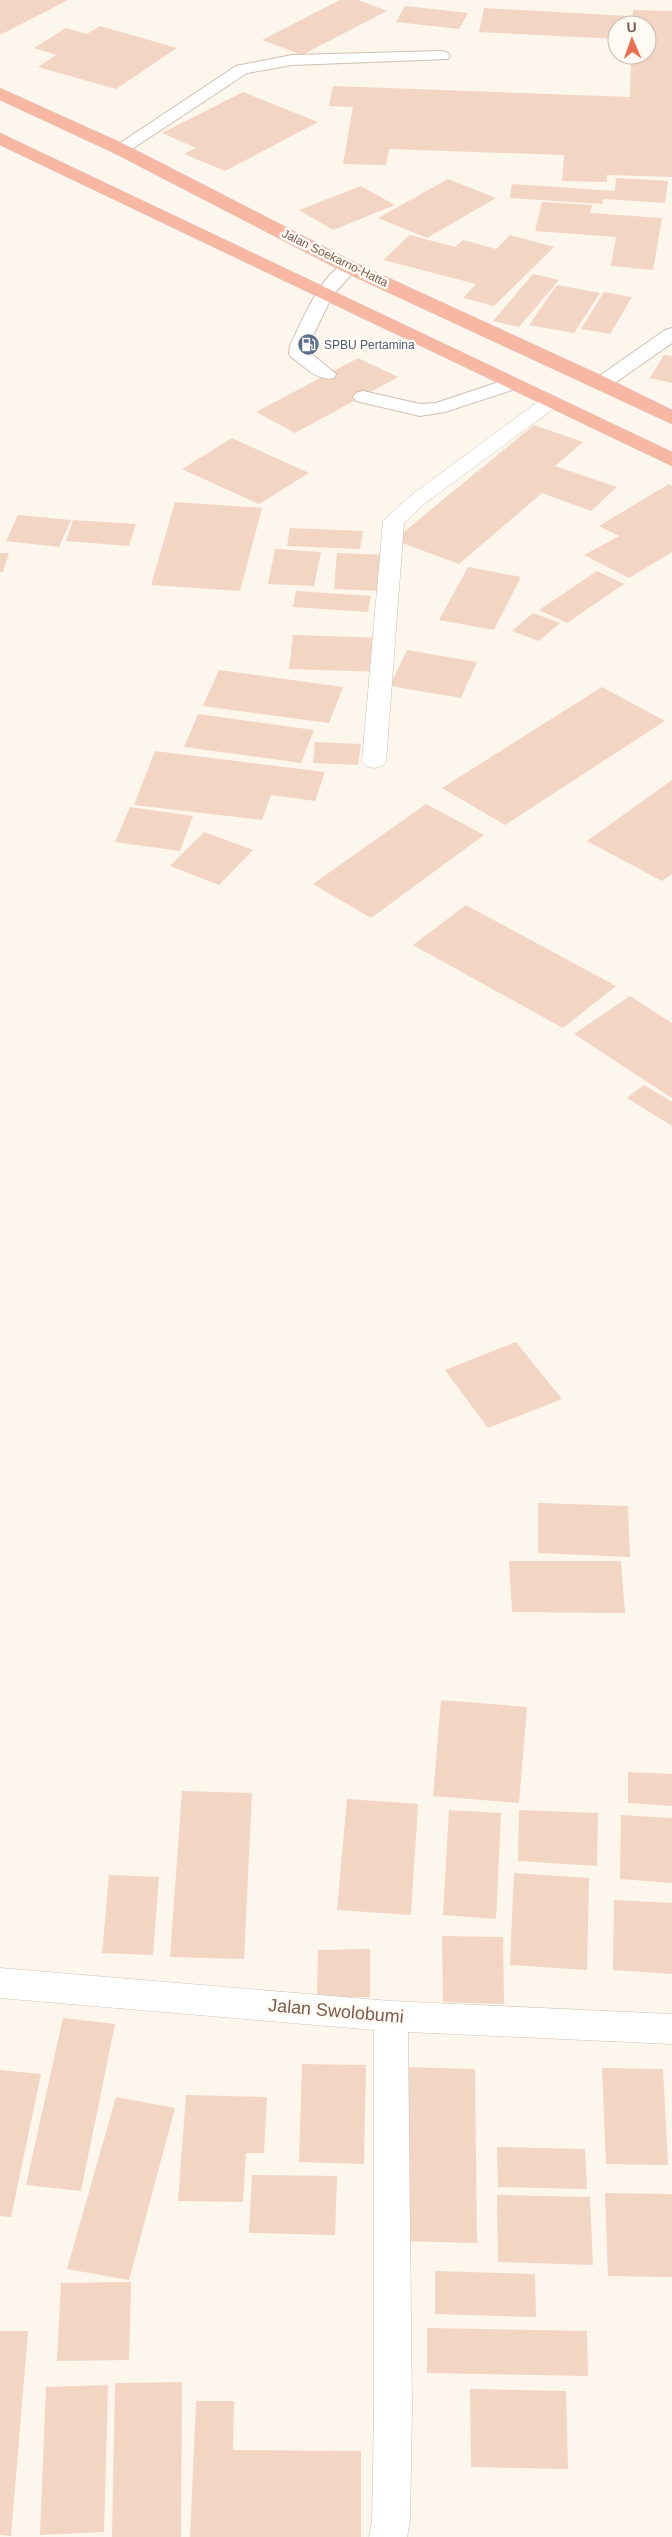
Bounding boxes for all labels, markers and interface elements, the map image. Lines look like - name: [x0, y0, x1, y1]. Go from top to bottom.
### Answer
- north arrow: [607, 15, 657, 65]
- text: U: [626, 19, 637, 35]
- street label: Jalan Soekarno-Hatta: [280, 226, 391, 290]
- fuel station icon: SPBU Pertamina: [296, 333, 320, 357]
- place label: SPBU Pertamina: [324, 338, 415, 352]
- street label: Jalan Swolobumi: [267, 1995, 405, 2027]

